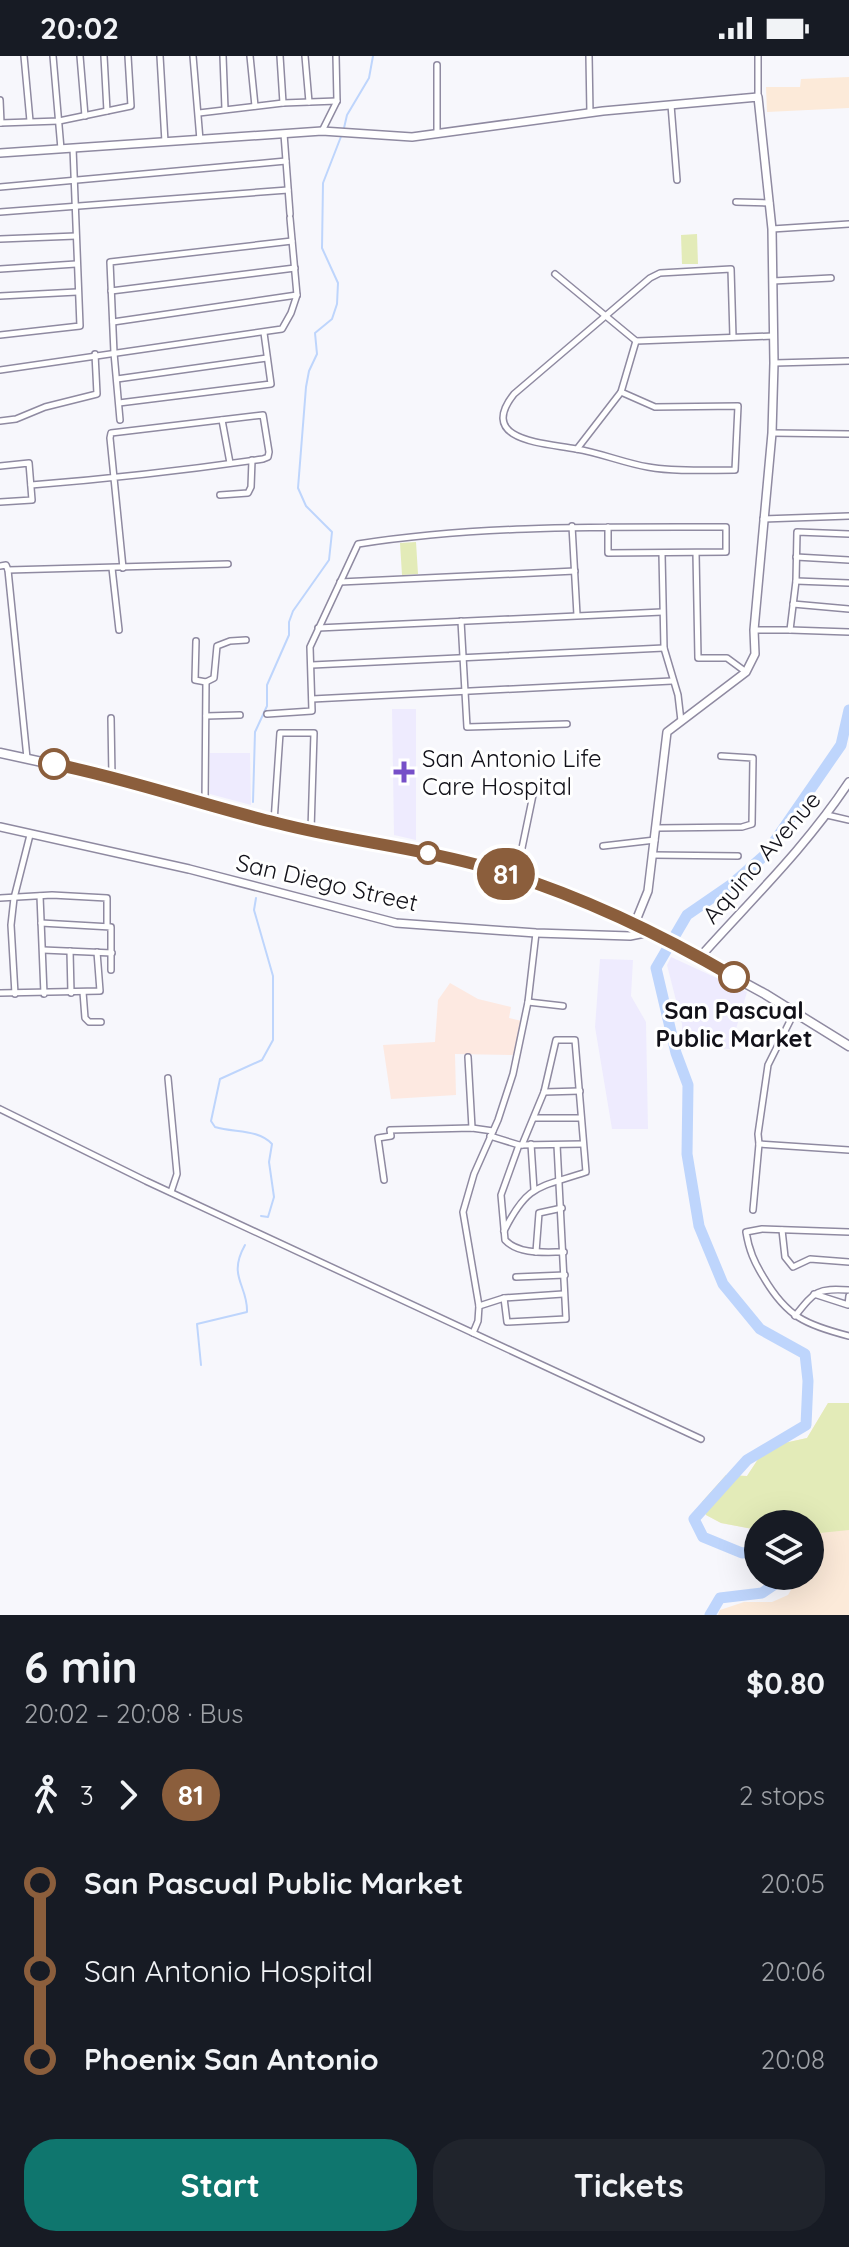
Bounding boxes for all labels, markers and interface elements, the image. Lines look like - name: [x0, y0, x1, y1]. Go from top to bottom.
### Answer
- text: 20:02: [40, 9, 119, 47]
- place label: San Antonio Life Care Hospital: [422, 743, 602, 801]
- unlabelled marker: [39, 749, 69, 779]
- marker: San Antonio Life Care Hospital: [393, 761, 415, 783]
- street label: Aquino Avenue: [695, 785, 827, 929]
- unlabelled marker: [417, 842, 439, 864]
- street label: San Diego Street: [233, 847, 421, 917]
- line badge: 81: [470, 848, 542, 900]
- text: 81: [493, 856, 519, 891]
- marker: San Pascual Public Market: [719, 962, 749, 992]
- place label: San Pascual Public Market: [655, 995, 813, 1053]
- map controls: [744, 1510, 824, 1590]
- button: layers: [744, 1510, 824, 1590]
- text: 6 min: [24, 1639, 138, 1694]
- text: $0.80: [746, 1664, 825, 1702]
- text: 20:02 – 20:08 · Bus: [24, 1697, 244, 1730]
- icon: walk: [24, 1773, 68, 1817]
- icon: forward: [106, 1773, 150, 1817]
- text: 81: [178, 1777, 204, 1812]
- text: 3: [80, 1779, 94, 1812]
- text: 2 stops: [739, 1779, 825, 1812]
- text: San Pascual Public Market: [84, 1864, 463, 1902]
- text: 20:05: [761, 1867, 825, 1900]
- text: San Antonio Hospital: [84, 1952, 373, 1990]
- text: 20:06: [761, 1955, 825, 1988]
- text: Phoenix San Antonio: [84, 2040, 379, 2078]
- text: 20:08: [761, 2043, 825, 2076]
- button: Start: [24, 2139, 417, 2231]
- button: Tickets: [433, 2139, 825, 2231]

